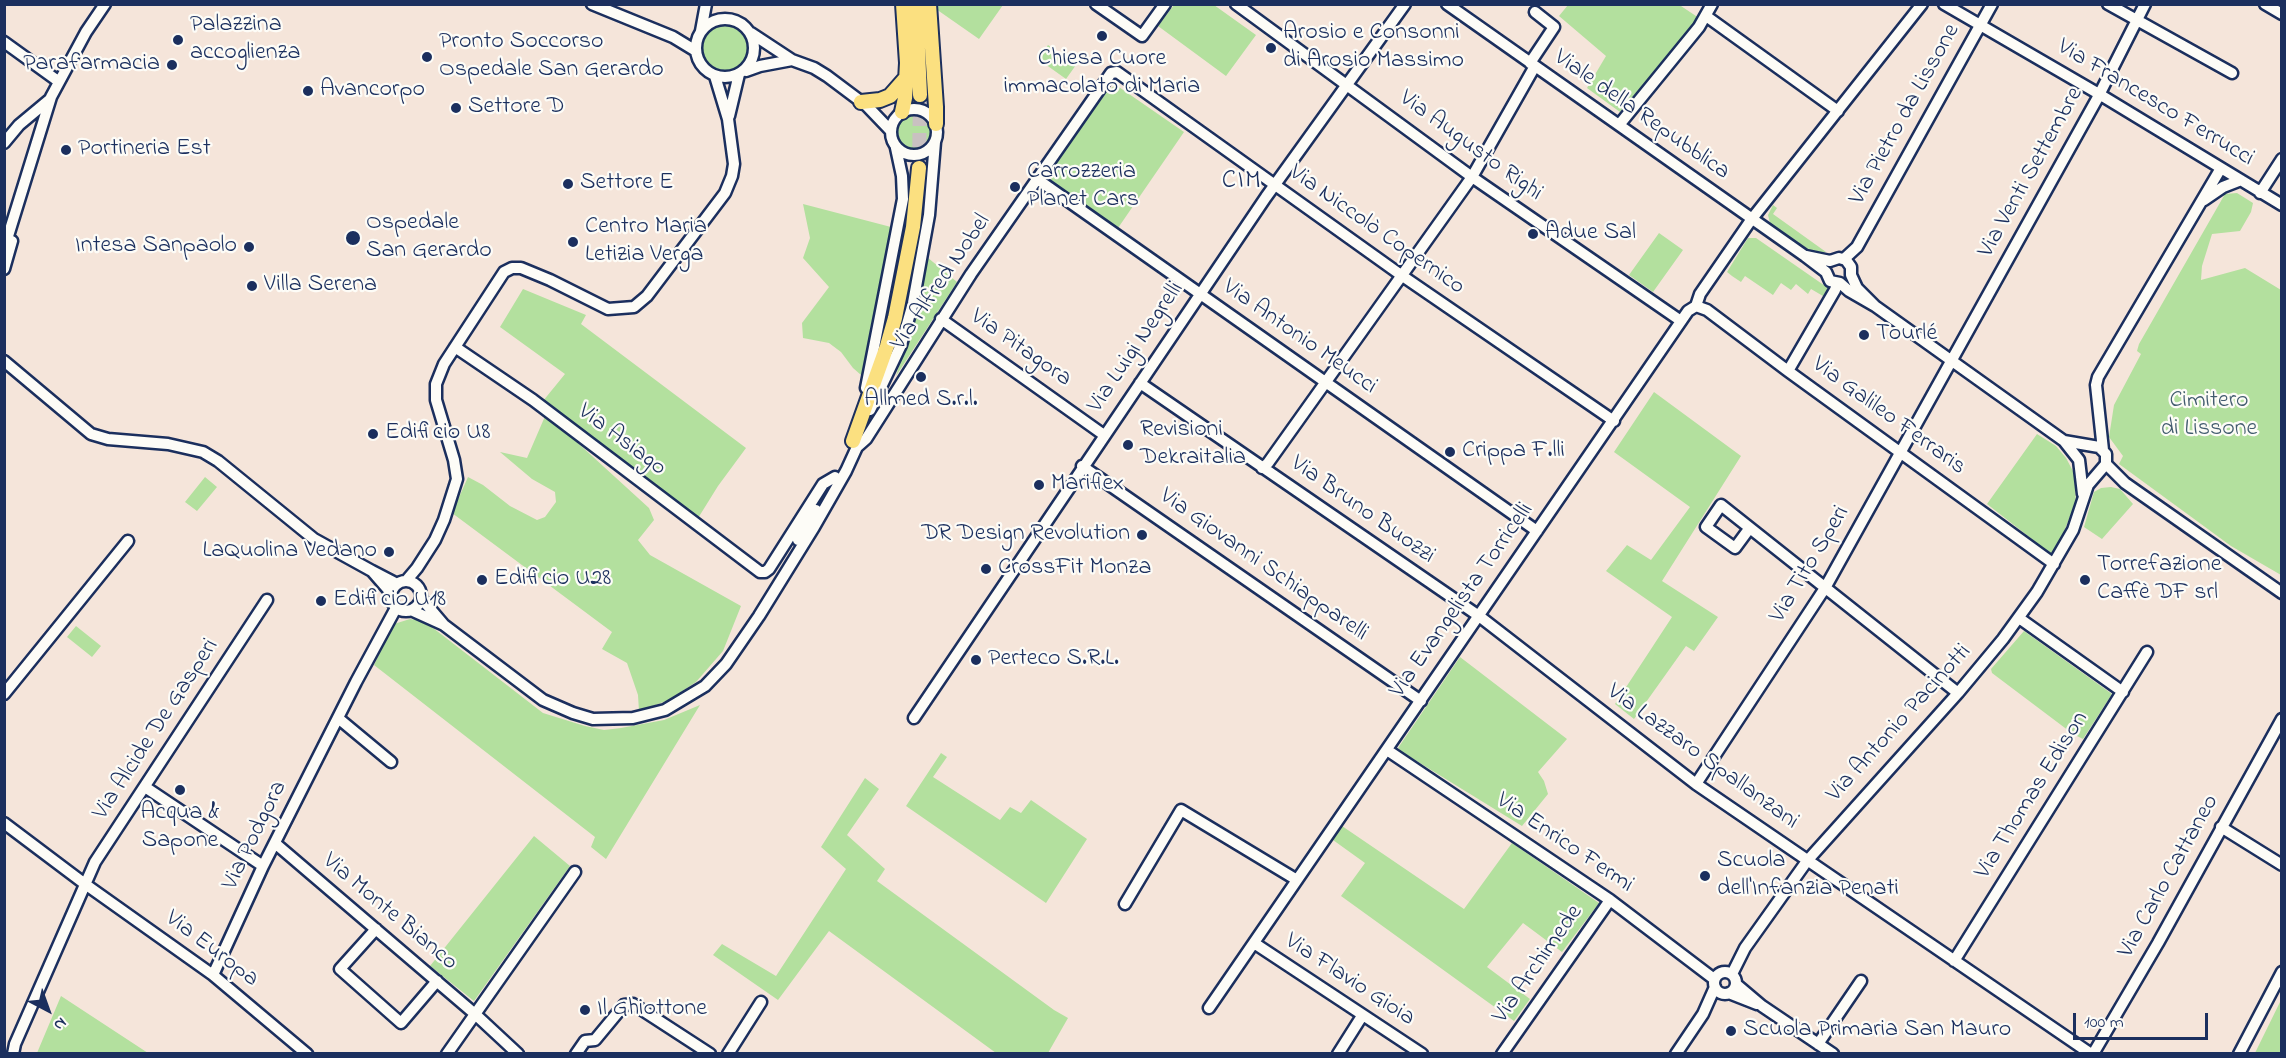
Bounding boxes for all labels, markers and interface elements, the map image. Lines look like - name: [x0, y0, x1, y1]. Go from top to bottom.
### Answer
- place label: Palazzina accoglienza: [190, 12, 301, 68]
- place label: Arosio e Consonni di Arosio Massimo: [1283, 20, 1464, 76]
- street label: Via Pietro da Lissone: [1844, 20, 1968, 210]
- place label: Pronto Soccorso Ospedale San Gerardo: [439, 29, 664, 85]
- marker: Chiesa Cuore immacolato di Maria: [1095, 29, 1109, 43]
- marker: Palazzina accoglienza: [171, 33, 185, 47]
- street label: Via Francesco Ferrucci: [2051, 34, 2259, 174]
- marker: Arosio e Consonni di Arosio Massimo: [1264, 41, 1278, 55]
- street label: Viale della Repubblica: [1547, 44, 1735, 188]
- place label: Chiesa Cuore immacolato di Maria: [1004, 46, 1200, 102]
- marker: Pronto Soccorso Ospedale San Gerardo: [420, 50, 434, 64]
- place label: Parafarmacia: [23, 51, 160, 79]
- marker: Parafarmacia: [165, 58, 179, 72]
- place label: Avancorpo: [320, 77, 425, 105]
- street label: Via Venti Settembre: [1973, 83, 2091, 263]
- marker: Avancorpo: [301, 84, 315, 98]
- street label: Via Augusto Righi: [1393, 85, 1547, 209]
- place label: Settore D: [468, 94, 565, 122]
- marker: Settore D: [449, 101, 463, 115]
- place label: Portineria Est: [78, 136, 211, 164]
- marker: Portineria Est: [59, 143, 73, 157]
- place label: Carrozzeria Planet Cars: [1027, 159, 1139, 215]
- street label: Via Niccolò Copernico: [1283, 160, 1469, 302]
- district label: CIM: [1222, 167, 1262, 199]
- place label: Settore E: [580, 170, 674, 198]
- marker: Settore E: [561, 177, 575, 191]
- marker: Carrozzeria Planet Cars: [1008, 180, 1022, 194]
- street label: Via Alfred Nobel: [886, 209, 998, 357]
- place label: Ospedale San Gerardo: [366, 210, 492, 266]
- place label: Centro Maria Letizia Verga: [585, 214, 707, 270]
- place label: Adue Sal: [1545, 220, 1636, 248]
- marker: Adue Sal: [1526, 227, 1540, 241]
- marker: Ospedale San Gerardo: [344, 229, 362, 247]
- place label: Intesa Sanpaolo: [75, 233, 237, 261]
- marker: Centro Maria Letizia Verga: [566, 235, 580, 249]
- marker: Intesa Sanpaolo: [242, 240, 256, 254]
- place label: Villa Serena: [264, 272, 377, 300]
- street label: Via Antonio Meucci: [1216, 274, 1382, 402]
- street label: Via Luigi Negrelli: [1083, 277, 1191, 419]
- marker: Villa Serena: [245, 279, 259, 293]
- street label: Via Pitagora: [964, 304, 1076, 394]
- place label: Tourlé: [1876, 321, 1937, 349]
- marker: Tourlé: [1857, 328, 1871, 342]
- street label: Via Galileo Ferraris: [1805, 351, 1971, 483]
- marker: Allmed S.r.l.: [914, 370, 928, 384]
- place label: Allmed S.r.l.: [864, 387, 978, 415]
- park label: Cimitero di Lissone: [2161, 388, 2257, 444]
- street label: Via Asiago: [571, 398, 671, 484]
- place label: Revisioni Dekraitalia: [1140, 417, 1246, 473]
- place label: Edificio U8: [385, 420, 490, 448]
- marker: Edificio U8: [366, 427, 380, 441]
- marker: Revisioni Dekraitalia: [1121, 438, 1135, 452]
- place label: Crippa F.lli: [1462, 438, 1565, 466]
- marker: Crippa F.lli: [1443, 445, 1457, 459]
- street label: Via Bruno Buozzi: [1284, 450, 1440, 572]
- place label: Mariflex: [1051, 471, 1124, 499]
- marker: Mariflex: [1032, 478, 1046, 492]
- street label: Via Giovanni Schiapparelli: [1153, 483, 1373, 649]
- street label: Via Evangelista Torricelli: [1385, 498, 1541, 704]
- street label: Via Tito Speri: [1765, 501, 1857, 629]
- place label: DR Design Revolution: [922, 521, 1130, 549]
- marker: DR Design Revolution: [1135, 528, 1149, 542]
- place label: LaQuolina Vedano: [202, 538, 377, 566]
- marker: LaQuolina Vedano: [382, 545, 396, 559]
- place label: Torrefazione Caffè DF srl: [2097, 552, 2221, 608]
- place label: CrossFit Monza: [998, 555, 1151, 583]
- marker: CrossFit Monza: [979, 562, 993, 576]
- place label: Edificio U28: [494, 566, 611, 594]
- marker: Edificio U28: [475, 573, 489, 587]
- marker: Torrefazione Caffè DF srl: [2078, 573, 2092, 587]
- place label: Edificio U18: [333, 587, 446, 615]
- marker: Edificio U18: [314, 594, 328, 608]
- street label: Via Alcide De Gasperi: [88, 634, 226, 826]
- street label: Via Antonio Pacinotti: [1821, 639, 1979, 809]
- place label: Perteco S.R.L.: [988, 646, 1119, 674]
- marker: Perteco S.R.L.: [969, 653, 983, 667]
- street label: Via Lazzaro Spallanzani: [1600, 679, 1804, 837]
- street label: Via Thomas Edison: [1970, 707, 2096, 885]
- street label: Via Podgora: [217, 777, 295, 895]
- marker: Acqua & Sapone: [173, 783, 187, 797]
- street label: Via Enrico Fermi: [1490, 787, 1638, 901]
- street label: Via Carlo Cattaneo: [2113, 790, 2227, 964]
- place label: Acqua & Sapone: [140, 800, 220, 856]
- street label: Via Monte Bianco: [315, 848, 463, 978]
- place label: Scuola dell'Infanzia Penati: [1717, 848, 1899, 904]
- marker: Scuola dell'Infanzia Penati: [1698, 869, 1712, 883]
- street label: Via Archimede: [1488, 900, 1590, 1030]
- street label: Via Europa: [158, 905, 264, 995]
- street label: Via Flavio Gioia: [1278, 928, 1420, 1034]
- north arrow: [18, 980, 78, 1040]
- place label: Il Ghiottone: [597, 996, 707, 1024]
- scale bar: [2076, 1001, 2211, 1039]
- marker: Il Ghiottone: [578, 1003, 592, 1017]
- text: 100 m: [2084, 1010, 2124, 1036]
- text: N: [48, 1011, 72, 1036]
- place label: Scuola Primaria San Mauro: [1743, 1017, 2011, 1045]
- marker: Scuola Primaria San Mauro: [1724, 1024, 1738, 1038]

